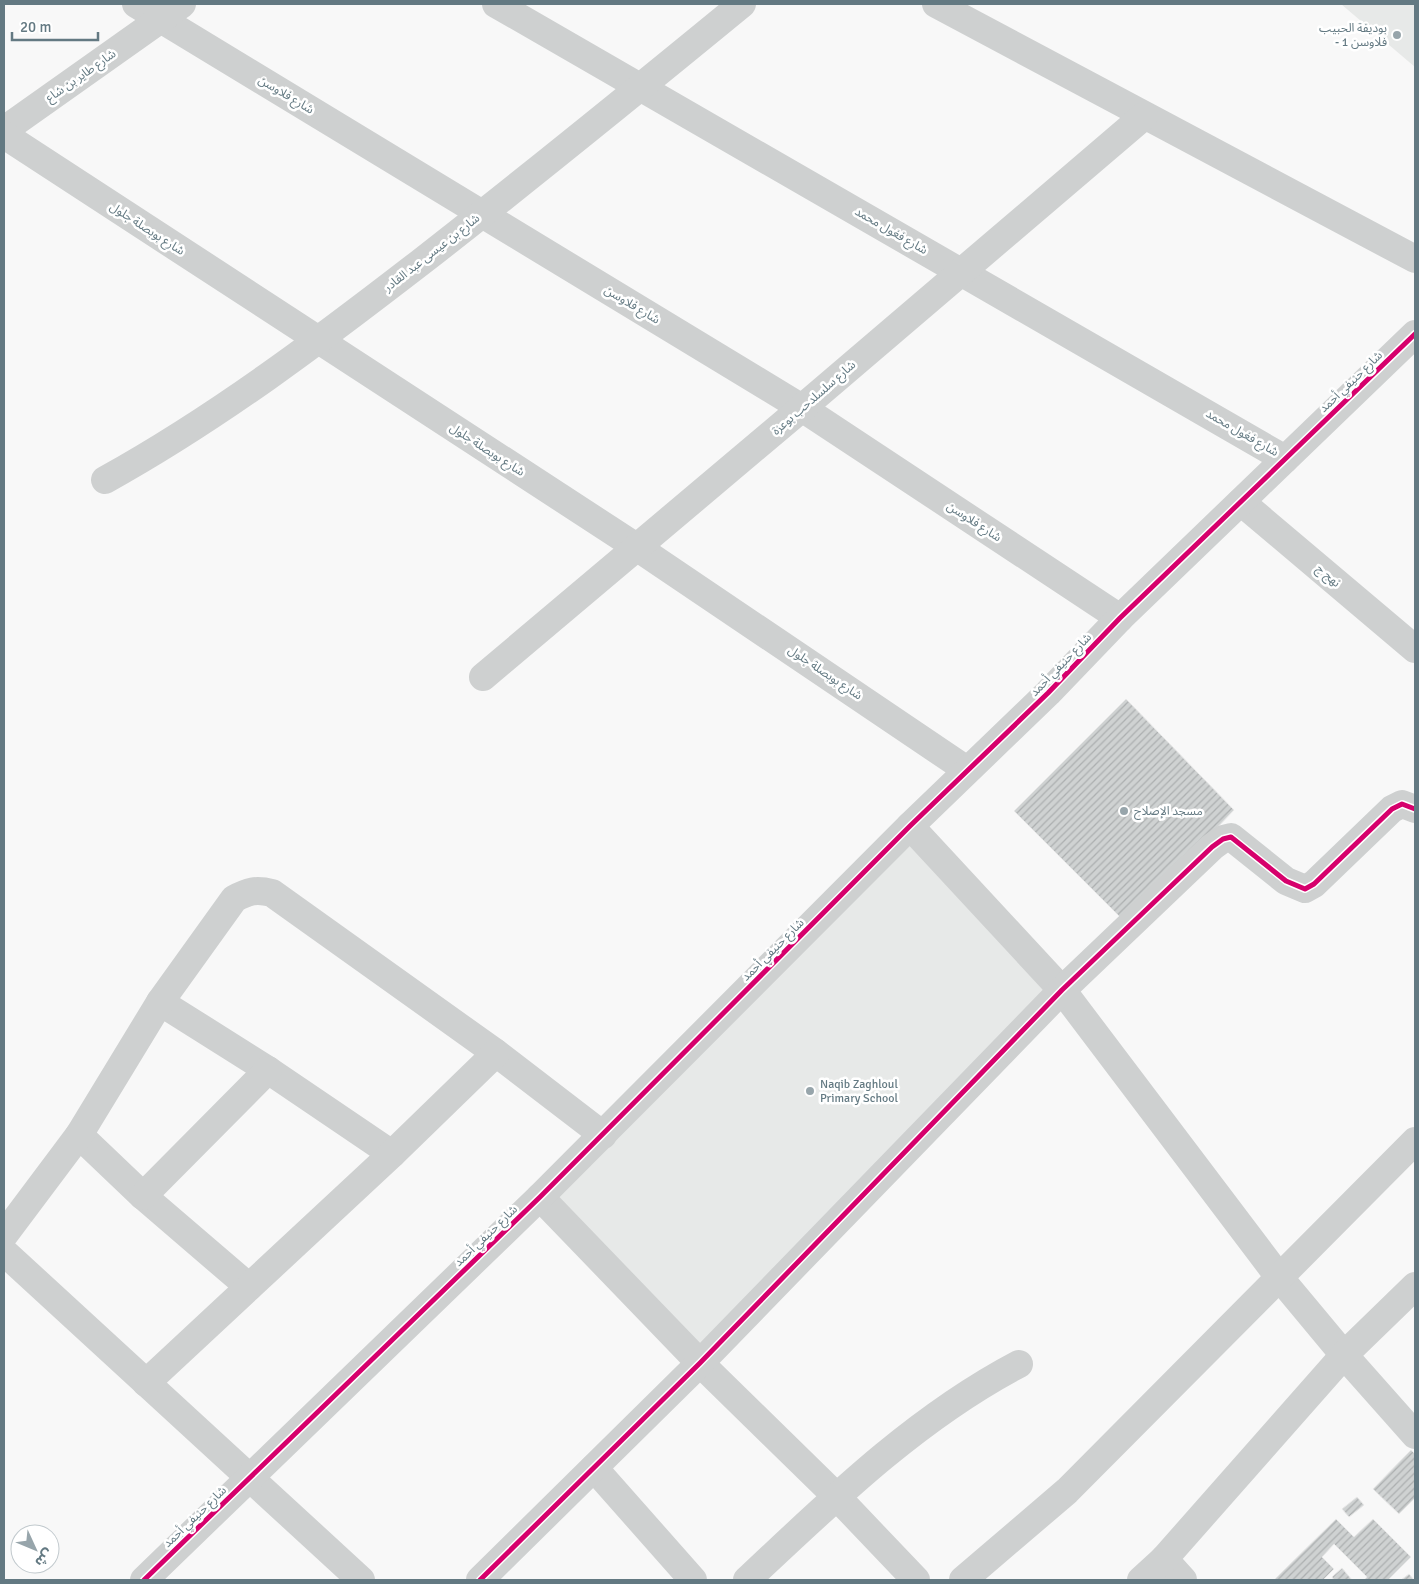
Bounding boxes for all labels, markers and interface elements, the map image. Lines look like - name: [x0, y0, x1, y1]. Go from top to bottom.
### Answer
- scale bar: [12, 10, 99, 42]
- text: 20 m: [20, 18, 51, 36]
- place label: بوديفة الحبيب - فلاوسن 1: [1319, 21, 1387, 50]
- marker: بوديفة الحبيب - فلاوسن 1: [1391, 29, 1403, 41]
- street label: شارع طاير بن شاع: [43, 46, 120, 107]
- street label: شارع فلاوسن: [255, 73, 316, 118]
- street label: شارع بوبصلة جلول: [106, 199, 187, 260]
- street label: شارع فغول محمد: [851, 204, 930, 259]
- street label: شارع بن عيسى عبد القادر: [380, 211, 484, 297]
- street label: شارع فلاوسن: [601, 283, 662, 328]
- street label: شارع حنيفي أحمد: [1316, 348, 1387, 417]
- street label: شارع سلسلدحب بوعزة: [769, 358, 860, 439]
- street label: شارع فغول محمد: [1202, 406, 1281, 461]
- street label: شارع بوبصلة جلول: [446, 420, 527, 481]
- street label: شارع فلاوسن: [943, 499, 1004, 546]
- street label: نهج ج: [1312, 561, 1343, 591]
- street label: شارع حنيفي أحمد: [1027, 630, 1096, 701]
- street label: شارع بوبصلة جلول: [784, 643, 865, 704]
- place label: مسجد اﻹصلاح: [1134, 804, 1203, 820]
- marker: مسجد اﻹصلاح: [1118, 805, 1130, 817]
- street label: شارع حنيفي أحمد: [738, 915, 809, 986]
- place label: Naqib Zaghloul Primary School: [820, 1077, 898, 1106]
- marker: Naqib Zaghloul Primary School: [804, 1085, 816, 1097]
- street label: شارع حنيفي أحمد: [451, 1202, 522, 1271]
- street label: شارع حنيفي أحمد: [160, 1483, 231, 1552]
- north arrow: [10, 1524, 60, 1574]
- text: ش: [31, 1545, 57, 1570]

